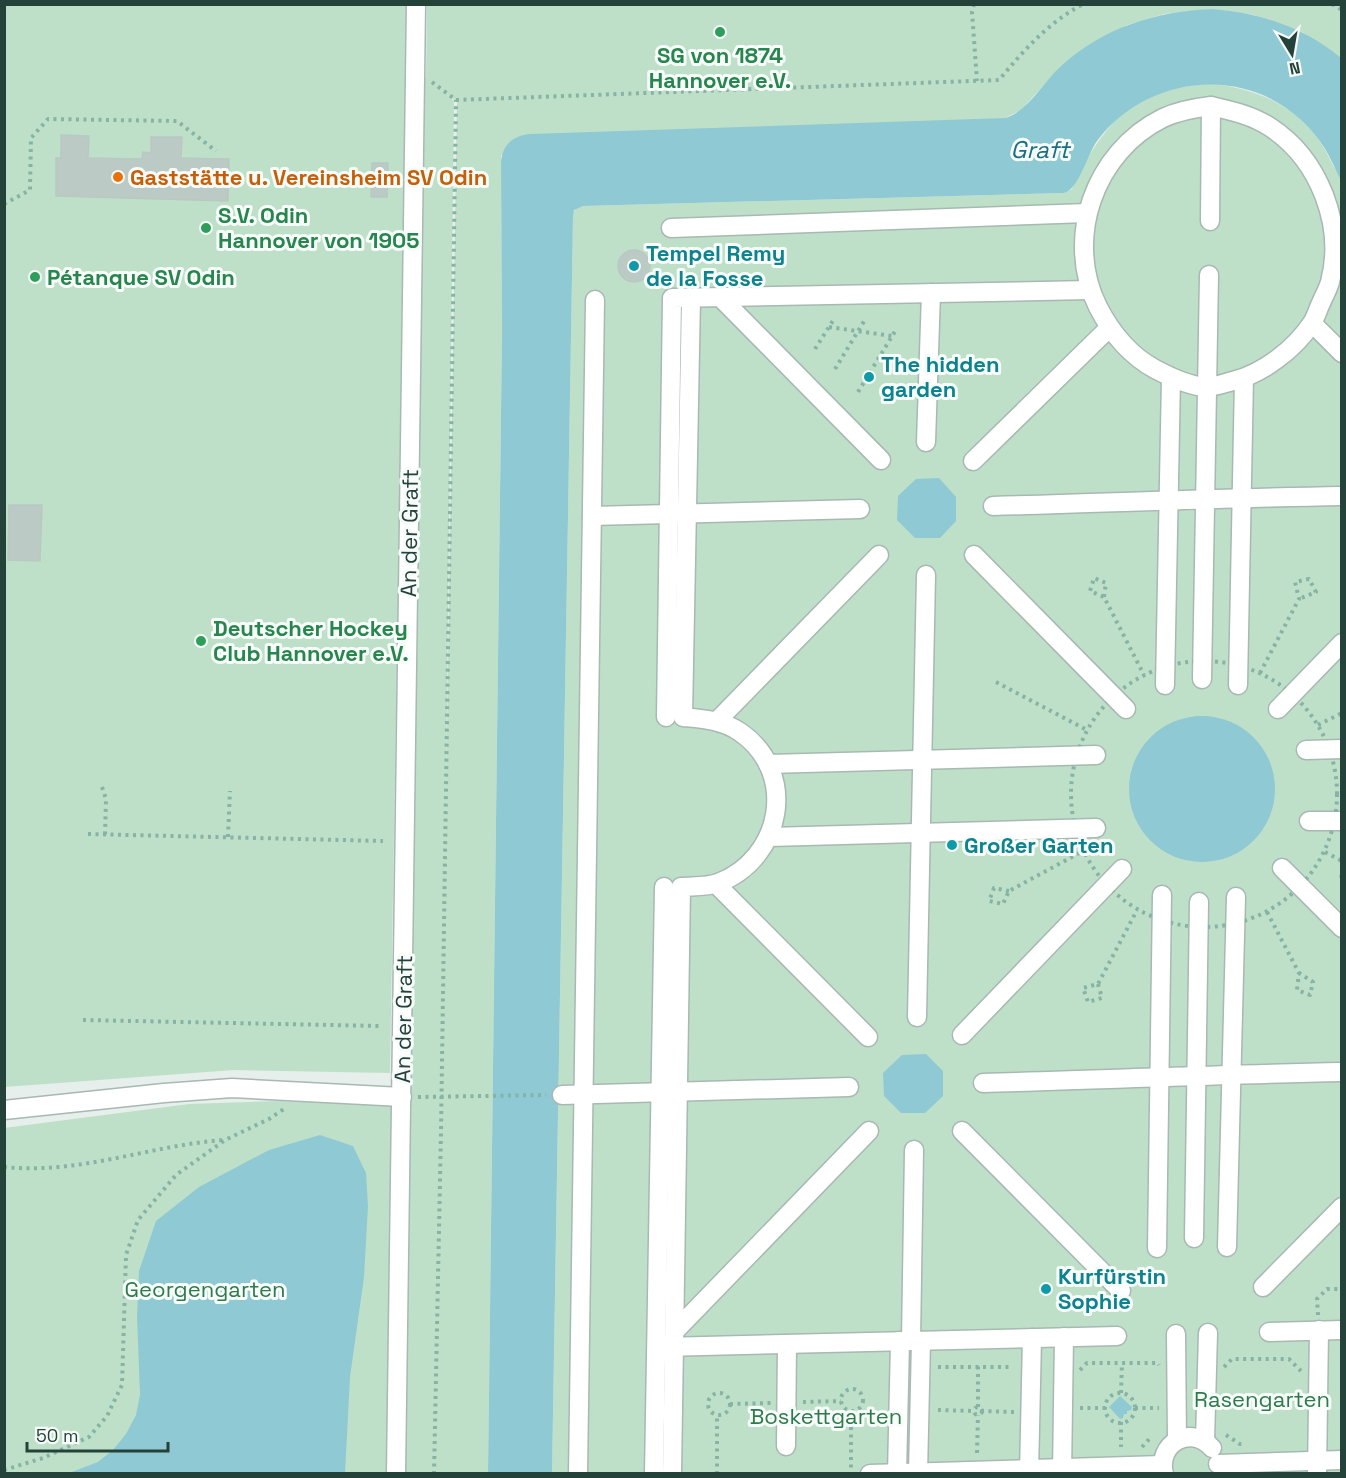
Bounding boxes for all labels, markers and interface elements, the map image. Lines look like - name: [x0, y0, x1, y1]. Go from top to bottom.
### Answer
- north arrow: [1262, 24, 1322, 84]
- marker: SG von 1874 Hannover e.V.: [713, 25, 727, 39]
- place label: SG von 1874 Hannover e.V.: [649, 41, 791, 94]
- text: N: [1287, 57, 1302, 80]
- water label: Graft: [1011, 134, 1071, 165]
- place label: Gaststätte u. Vereinsheim SV Odin: [130, 163, 487, 191]
- marker: Gaststätte u. Vereinsheim SV Odin: [111, 170, 125, 184]
- place label: S.V. Odin Hannover von 1905: [218, 201, 420, 254]
- marker: S.V. Odin Hannover von 1905: [199, 221, 213, 235]
- place label: Tempel Remy de la Fosse: [646, 239, 785, 292]
- marker: Tempel Remy de la Fosse: [627, 259, 641, 273]
- place label: Pétanque SV Odin: [47, 263, 235, 291]
- marker: Pétanque SV Odin: [28, 270, 42, 284]
- place label: The hidden garden: [881, 350, 1000, 403]
- marker: The hidden garden: [862, 370, 876, 384]
- street label: An der Graft: [394, 469, 424, 597]
- place label: Deutscher Hockey Club Hannover e.V.: [213, 614, 409, 667]
- marker: Deutscher Hockey Club Hannover e.V.: [194, 634, 208, 648]
- place label: Großer Garten: [964, 831, 1114, 859]
- marker: Großer Garten: [945, 838, 959, 852]
- street label: An der Graft: [388, 955, 418, 1083]
- place label: Kurfürstin Sophie: [1058, 1262, 1166, 1315]
- park label: Georgengarten: [125, 1275, 285, 1303]
- marker: Kurfürstin Sophie: [1039, 1282, 1053, 1296]
- park label: Rasengarten: [1194, 1385, 1330, 1413]
- park label: Boskettgarten: [750, 1402, 902, 1430]
- scale bar: [27, 1415, 168, 1453]
- text: 50 m: [36, 1424, 78, 1447]

